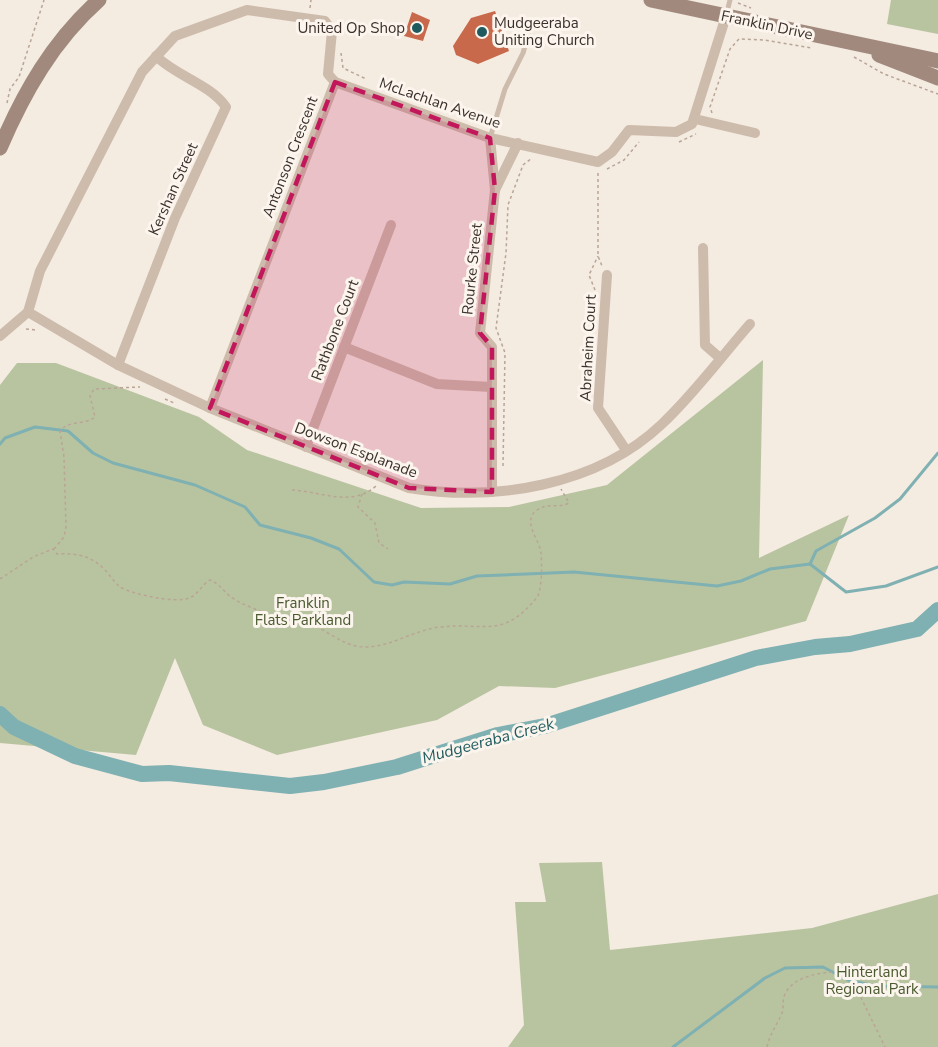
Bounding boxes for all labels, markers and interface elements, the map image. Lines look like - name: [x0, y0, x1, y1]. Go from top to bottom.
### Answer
- street label: Franklin Drive: [719, 6, 815, 44]
- place label: Mudgeeraba Uniting Church: [494, 13, 595, 50]
- place label: United Op Shop: [297, 18, 405, 38]
- marker: United Op Shop: [410, 21, 424, 35]
- marker: Mudgeeraba Uniting Church: [475, 25, 489, 39]
- street label: McLachlan Avenue: [377, 73, 503, 133]
- street label: Antonson Crescent: [258, 93, 323, 221]
- street label: Kershan Street: [144, 139, 203, 239]
- street label: Rourke Street: [457, 221, 487, 316]
- street label: Rathbone Court: [307, 276, 364, 383]
- street label: Abraheim Court: [575, 293, 601, 402]
- street label: Dowson Esplanade: [292, 417, 420, 483]
- park label: Franklin Flats Parkland: [255, 593, 351, 630]
- water label: Mudgeeraba Creek: [420, 713, 557, 769]
- park label: Hinterland Regional Park: [825, 962, 919, 999]

